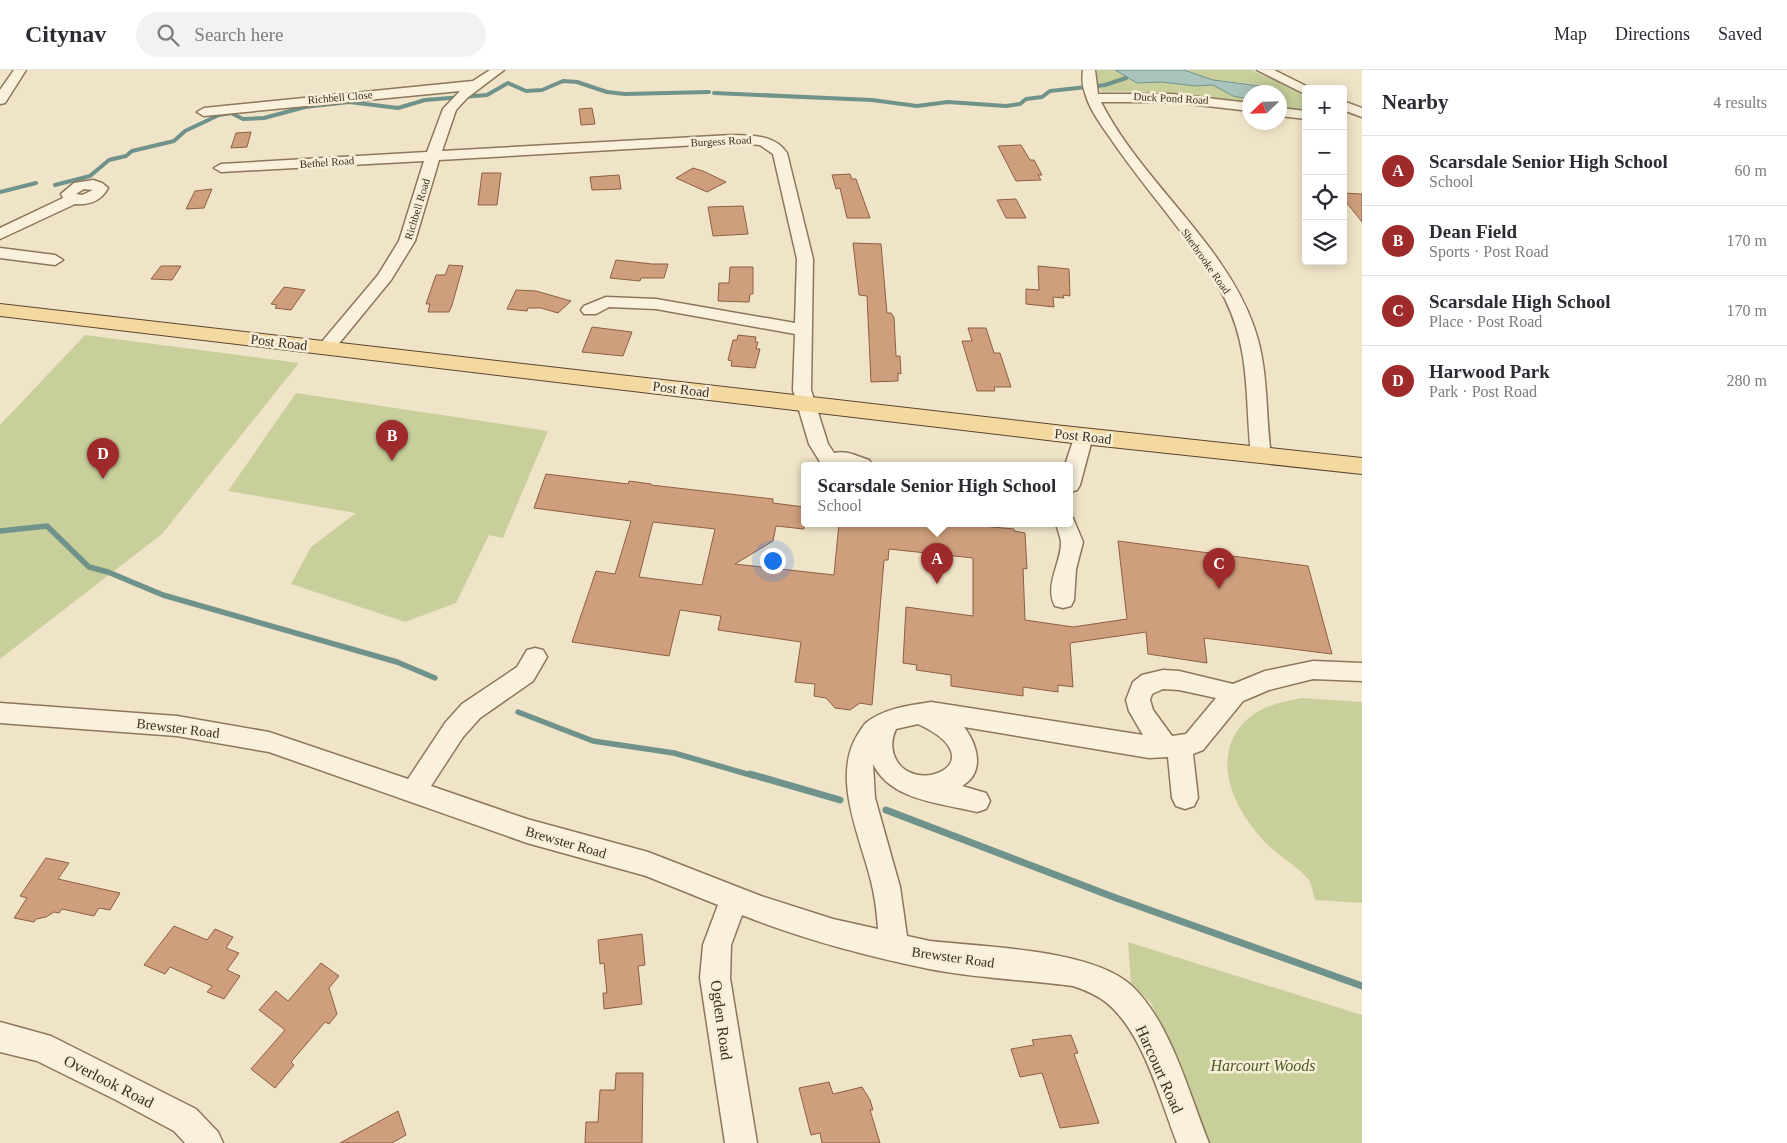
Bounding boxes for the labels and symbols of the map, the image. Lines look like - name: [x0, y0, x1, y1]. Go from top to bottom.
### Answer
- north arrow: [1242, 85, 1287, 130]
- street label: Richbell Close: [307, 88, 373, 106]
- street label: Duck Pond Road: [1133, 90, 1209, 106]
- street label: Burgess Road: [690, 133, 752, 149]
- street label: Bethel Road: [299, 154, 355, 170]
- street label: Richbell Road: [402, 177, 432, 241]
- street label: Sherbrooke Road: [1179, 226, 1233, 296]
- street label: Post Road: [250, 332, 308, 353]
- street label: Post Road: [652, 379, 710, 400]
- pin: B: [376, 420, 408, 461]
- street label: Post Road: [1054, 426, 1112, 447]
- pin: D: [87, 438, 119, 479]
- pin: A: [921, 543, 953, 584]
- your location: [760, 548, 786, 574]
- pin: C: [1203, 548, 1235, 589]
- street label: Brewster Road: [136, 716, 220, 741]
- street label: Brewster Road: [524, 824, 608, 861]
- street label: Brewster Road: [910, 944, 995, 971]
- street label: Ogden Road: [706, 979, 736, 1061]
- street label: Harcourt Road: [1133, 1023, 1187, 1116]
- street label: Overlook Road: [61, 1052, 156, 1111]
- park label: Harcourt Woods: [1209, 1057, 1316, 1074]

